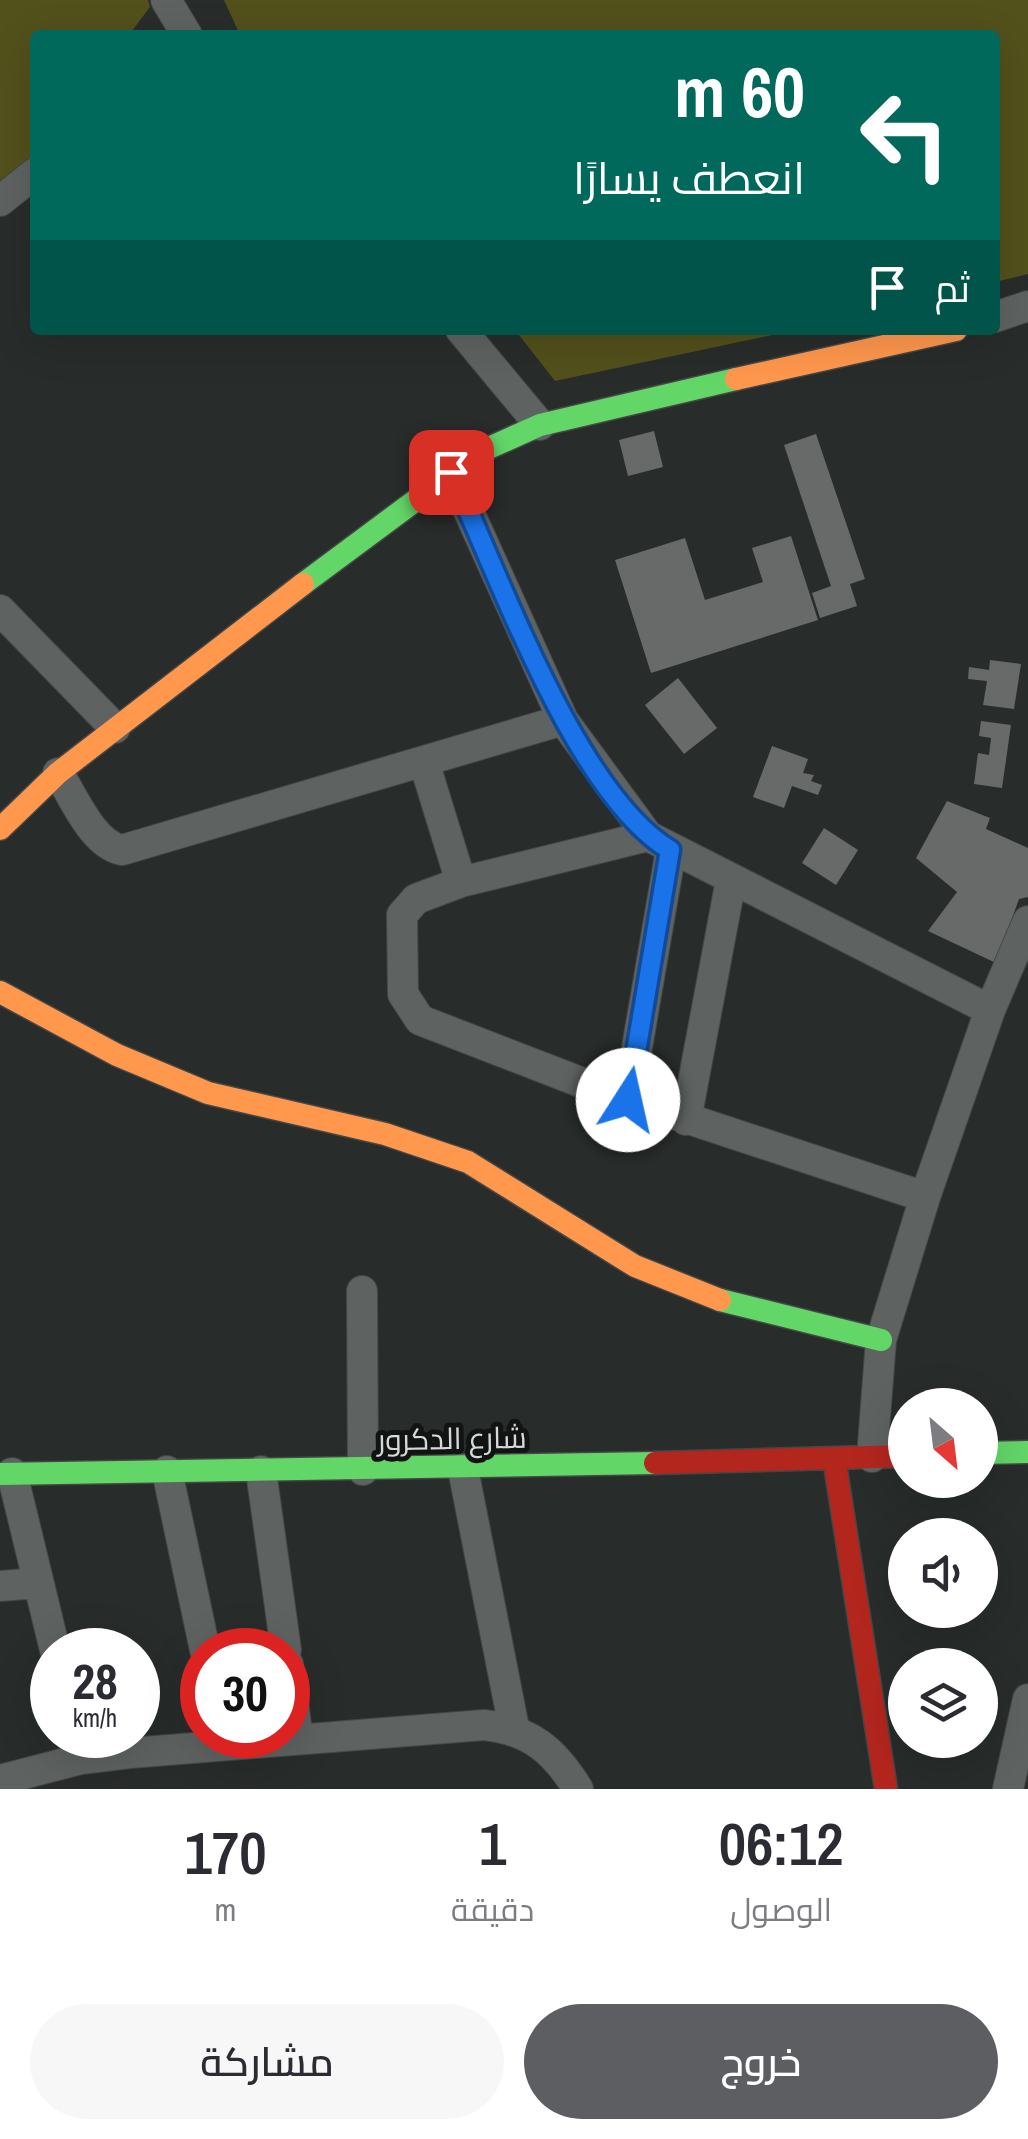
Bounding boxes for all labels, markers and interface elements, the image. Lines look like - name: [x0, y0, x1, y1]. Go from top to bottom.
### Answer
- text: 60 m: [674, 45, 805, 139]
- icon: left: [840, 70, 970, 200]
- text: انعطف يسارًا: [573, 147, 805, 208]
- icon: arrive: [860, 260, 915, 315]
- text: ثم: [935, 263, 970, 314]
- pin: [409, 430, 494, 515]
- icon: arrive: [424, 445, 479, 500]
- position arrow: [576, 1048, 680, 1152]
- north arrow: [888, 1388, 998, 1498]
- map controls: [888, 1388, 998, 1758]
- street label: شارع الدكرور: [375, 1417, 527, 1460]
- button: sound: [888, 1518, 998, 1628]
- speed limit sign: 30: [180, 1628, 310, 1758]
- text: 28: [72, 1647, 118, 1715]
- button: layers: [888, 1648, 998, 1758]
- text: km/h: [73, 1701, 117, 1735]
- text: 1: [479, 1803, 506, 1884]
- text: 06:12: [719, 1803, 844, 1884]
- text: 170: [184, 1812, 267, 1893]
- text: m: [215, 1888, 236, 1931]
- text: دقيقة: [451, 1888, 534, 1931]
- text: الوصول: [730, 1888, 832, 1931]
- button: مشاركة: [30, 2004, 504, 2119]
- button: خروج: [524, 2004, 998, 2119]

